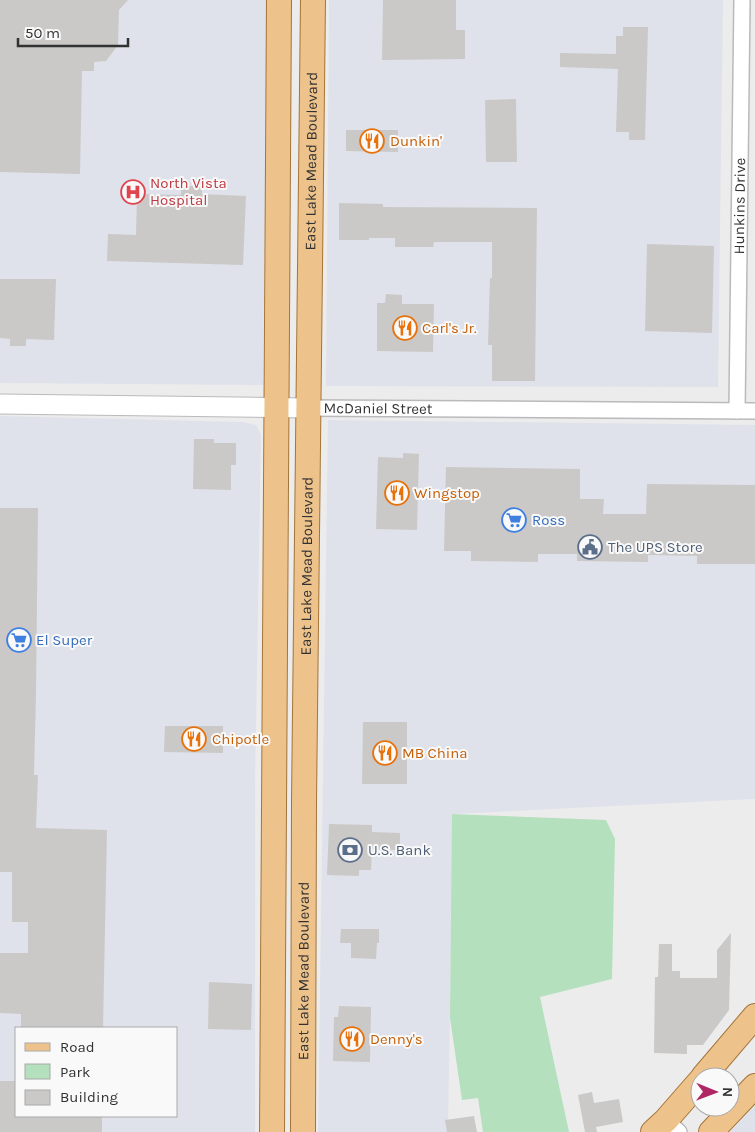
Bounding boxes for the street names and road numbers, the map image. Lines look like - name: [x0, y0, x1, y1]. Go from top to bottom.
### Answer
- street label: East Lake Mead Boulevard: [301, 72, 321, 250]
- street label: Hunkins Drive: [730, 158, 749, 254]
- street label: McDaniel Street: [324, 399, 433, 418]
- street label: East Lake Mead Boulevard: [297, 477, 317, 655]
- street label: East Lake Mead Boulevard: [294, 882, 313, 1060]

